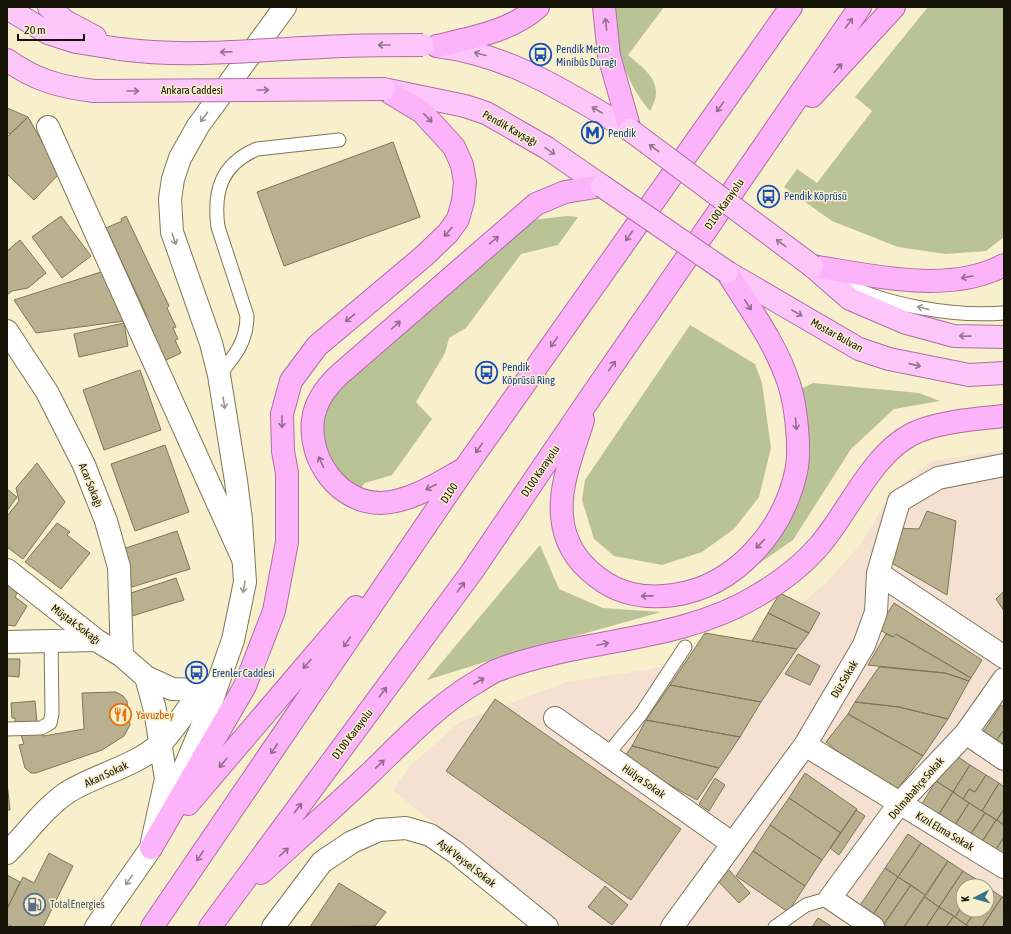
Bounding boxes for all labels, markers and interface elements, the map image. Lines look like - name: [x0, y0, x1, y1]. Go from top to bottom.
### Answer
- scale bar: [18, 16, 84, 42]
- one-way arrow: [602, 18, 609, 31]
- one-way arrow: [845, 18, 853, 29]
- text: 20 m: [24, 23, 46, 37]
- one-way arrow: [378, 41, 391, 49]
- bus stop icon: Pendik Metro Minibüs Durağı: [528, 42, 554, 68]
- place label: Pendik Metro Minibüs Durağı: [556, 43, 617, 68]
- one-way arrow: [220, 48, 233, 56]
- one-way arrow: [474, 50, 487, 57]
- one-way arrow: [833, 63, 842, 73]
- street label: Ankara Caddesi: [161, 84, 223, 96]
- one-way arrow: [256, 86, 269, 94]
- one-way arrow: [126, 87, 139, 95]
- one-way arrow: [716, 101, 724, 112]
- one-way arrow: [591, 106, 603, 114]
- street label: Pendik Kavşağı: [481, 108, 539, 148]
- one-way arrow: [200, 112, 208, 123]
- one-way arrow: [423, 113, 433, 123]
- metro station icon: Pendik: [580, 120, 606, 146]
- place label: Pendik: [608, 127, 636, 139]
- one-way arrow: [649, 144, 660, 152]
- one-way arrow: [545, 147, 556, 155]
- street label: D100 Karayolu: [702, 176, 746, 232]
- bus stop icon: Pendik Köprüsü: [756, 183, 782, 209]
- place label: Pendik Köprüsü: [784, 190, 847, 202]
- one-way arrow: [443, 227, 452, 238]
- one-way arrow: [625, 230, 633, 241]
- one-way arrow: [171, 232, 178, 245]
- one-way arrow: [488, 235, 499, 244]
- one-way arrow: [775, 238, 786, 247]
- one-way arrow: [961, 273, 974, 281]
- one-way arrow: [744, 299, 752, 310]
- one-way arrow: [917, 304, 930, 312]
- one-way arrow: [791, 309, 803, 317]
- one-way arrow: [345, 314, 356, 323]
- street label: Mostar Bulvarı: [809, 316, 865, 354]
- one-way arrow: [390, 321, 400, 330]
- one-way arrow: [959, 332, 972, 340]
- one-way arrow: [550, 337, 558, 348]
- bus stop icon: Pendi̇k Köprüsü Ri̇ng: [473, 360, 499, 386]
- place label: Pendi̇k Köprüsü Ri̇ng: [502, 361, 555, 386]
- one-way arrow: [608, 361, 616, 372]
- one-way arrow: [908, 362, 921, 369]
- one-way arrow: [220, 396, 228, 409]
- one-way arrow: [278, 415, 286, 428]
- one-way arrow: [792, 417, 800, 430]
- one-way arrow: [475, 443, 483, 454]
- street label: D100 Karayolu: [518, 443, 562, 499]
- one-way arrow: [317, 456, 324, 468]
- street label: Acar Sokağı: [77, 461, 105, 509]
- street label: D100: [438, 481, 460, 505]
- one-way arrow: [425, 484, 437, 491]
- one-way arrow: [756, 539, 765, 549]
- one-way arrow: [240, 580, 248, 593]
- one-way arrow: [457, 582, 465, 593]
- one-way arrow: [641, 593, 654, 600]
- street label: Müştak Sokağı: [49, 602, 103, 646]
- one-way arrow: [343, 636, 351, 647]
- one-way arrow: [596, 639, 609, 647]
- street label: Düz Sokak: [828, 658, 860, 700]
- one-way arrow: [303, 659, 312, 670]
- bus stop icon: Erenler Caddesi̇: [183, 660, 209, 686]
- place label: Erenler Caddesi̇: [212, 667, 275, 679]
- one-way arrow: [473, 676, 485, 684]
- one-way arrow: [379, 687, 387, 698]
- restaurant icon: Yavuzbey: [108, 702, 134, 728]
- street label: D100 Karayolu: [329, 707, 375, 761]
- place label: Yavuzbey: [136, 709, 174, 721]
- one-way arrow: [270, 743, 278, 754]
- street label: Dolmabahçe Sokak: [886, 754, 946, 821]
- one-way arrow: [219, 758, 228, 769]
- street label: Akan Sokak: [82, 759, 130, 789]
- one-way arrow: [375, 759, 385, 769]
- street label: Hülya Sokak: [620, 762, 668, 800]
- one-way arrow: [293, 802, 302, 813]
- street label: Kızıl Elma Sokak: [914, 809, 976, 853]
- street label: Aşık Veysel Sokak: [436, 837, 499, 890]
- one-way arrow: [279, 847, 289, 857]
- one-way arrow: [196, 851, 204, 862]
- one-way arrow: [125, 874, 133, 885]
- north arrow: [955, 878, 995, 918]
- fuel station icon: TotalEnergies: [22, 891, 48, 917]
- text: K: [959, 895, 971, 902]
- place label: TotalEnergies: [50, 898, 105, 910]

